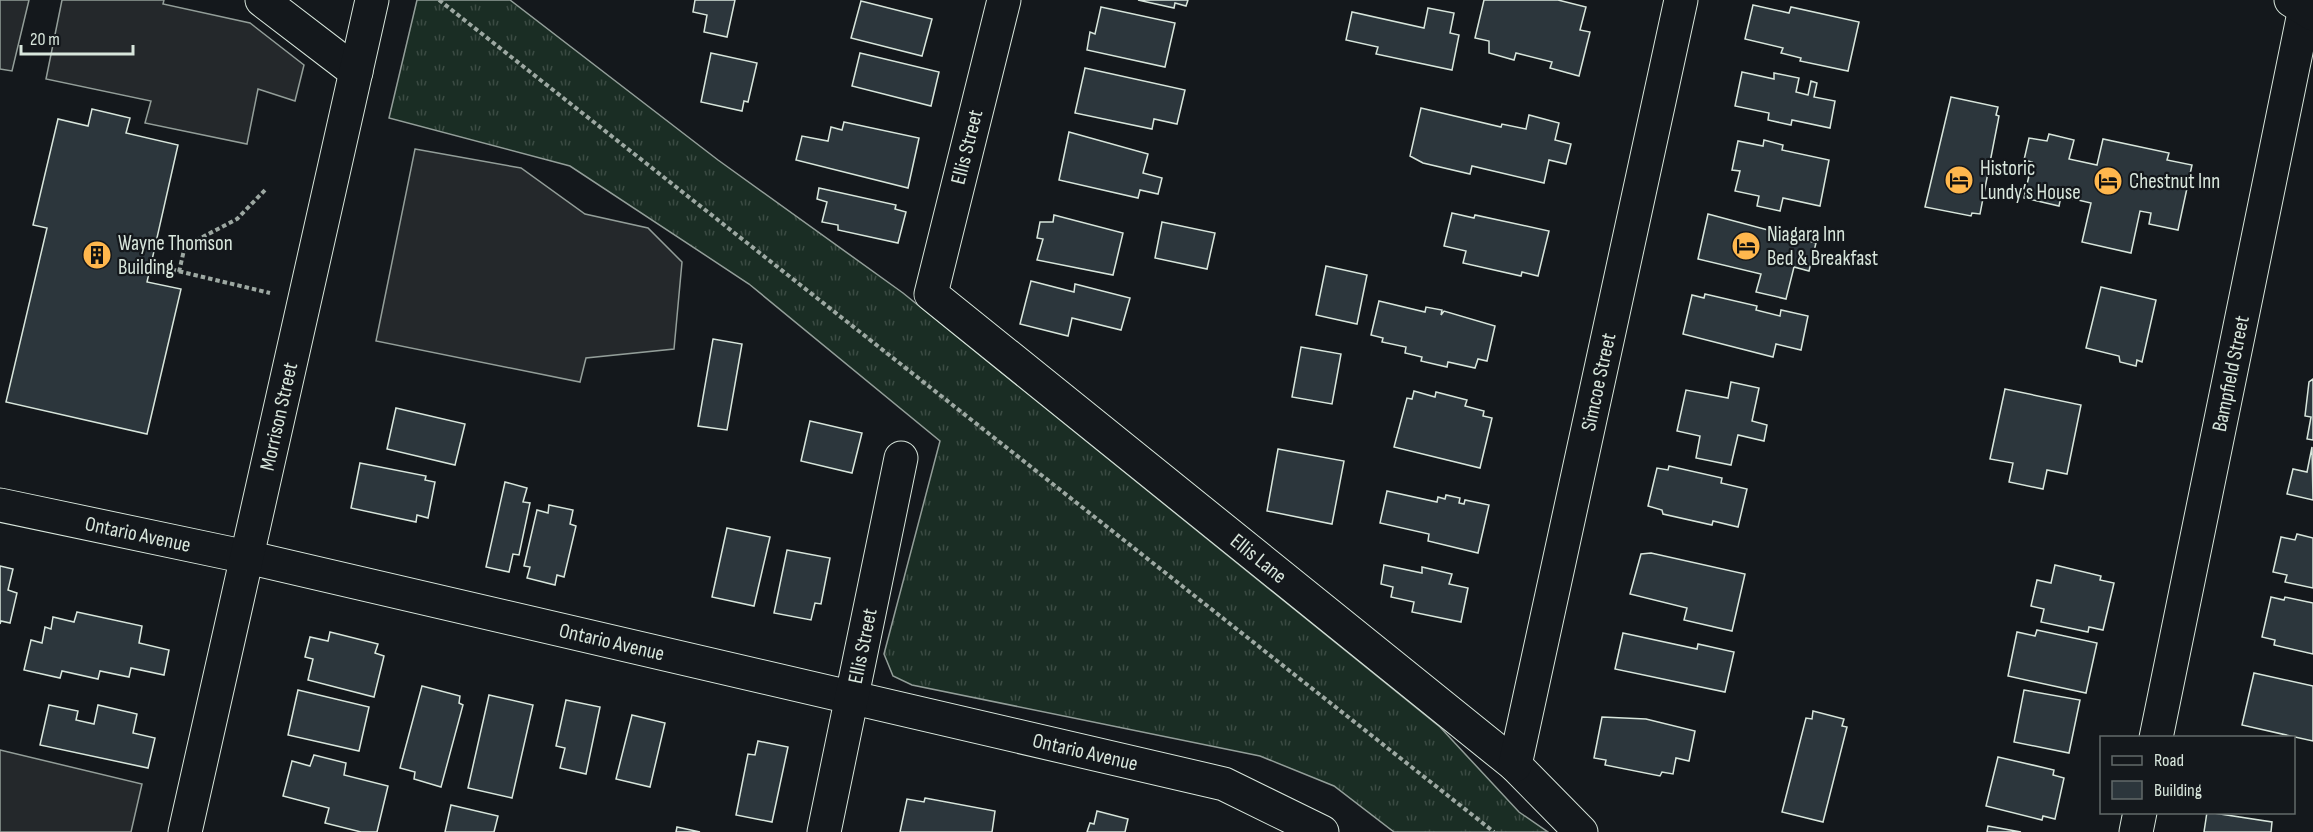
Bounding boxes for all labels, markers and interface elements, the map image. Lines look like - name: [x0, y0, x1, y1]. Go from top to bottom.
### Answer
- scale bar: [21, 18, 134, 56]
- text: 20 m: [30, 29, 60, 50]
- street label: Ellis Street: [946, 107, 988, 187]
- place label: Historic Lundy’s House: [1980, 156, 2081, 205]
- hotel icon: Historic Lundy’s House: [1943, 164, 1975, 196]
- hotel icon: Chestnut Inn: [2092, 165, 2124, 197]
- place label: Chestnut Inn: [2129, 169, 2220, 194]
- place label: Niagara Inn Bed & Breakfast: [1767, 222, 1878, 271]
- hotel icon: Niagara Inn Bed & Breakfast: [1730, 230, 1762, 262]
- place label: Wayne Thomson Building: [118, 231, 233, 280]
- building icon: Wayne Thomson Building: [81, 239, 113, 271]
- street label: Bampfield Street: [2206, 313, 2254, 434]
- street label: Simcoe Street: [1575, 331, 1621, 433]
- street label: Morrison Street: [254, 360, 303, 473]
- street label: Ontario Avenue: [83, 511, 193, 557]
- street label: Ellis Lane: [1226, 528, 1292, 588]
- street label: Ellis Street: [842, 606, 882, 686]
- street label: Ontario Avenue: [557, 617, 667, 666]
- street label: Ontario Avenue: [1030, 727, 1140, 776]
- legend: [2100, 736, 2295, 814]
- text: Road: [2154, 750, 2184, 771]
- text: Building: [2154, 780, 2202, 801]

